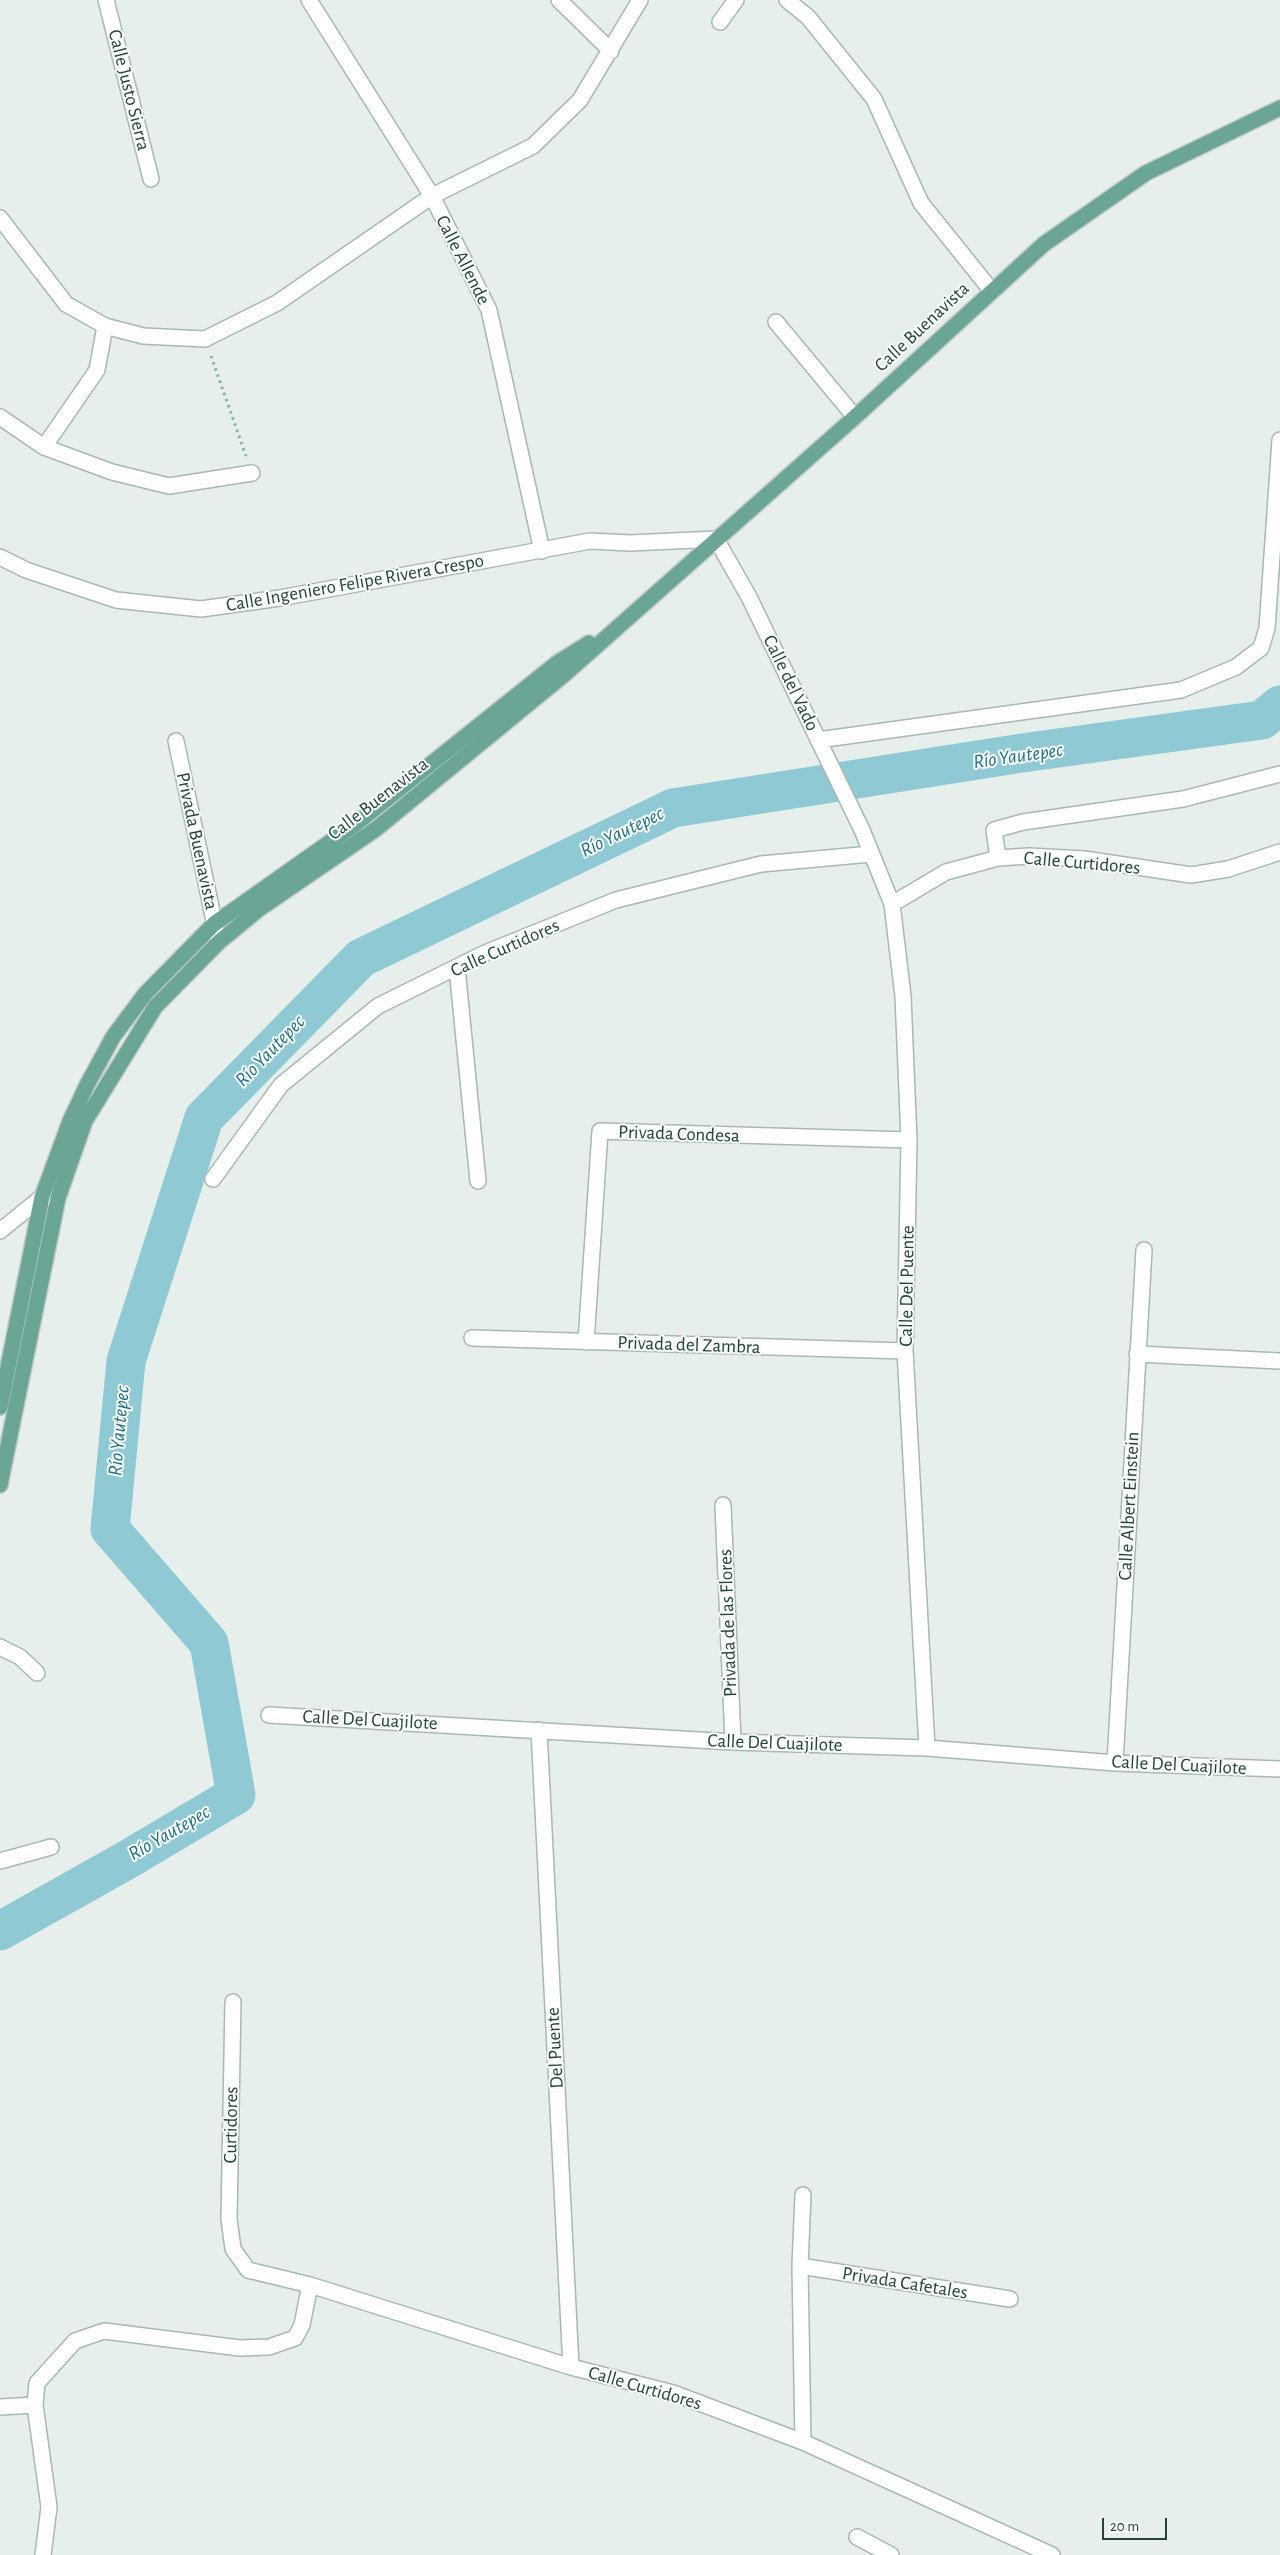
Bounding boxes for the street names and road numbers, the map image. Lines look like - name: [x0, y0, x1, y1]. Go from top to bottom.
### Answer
- street label: Calle Justo Sierra: [103, 27, 155, 153]
- street label: Calle Allende: [431, 211, 495, 309]
- street label: Calle Buenavista: [870, 277, 974, 377]
- street label: Calle Ingeniero Felipe Rivera Crespo: [224, 549, 486, 617]
- street label: Calle del Vado: [758, 631, 824, 735]
- street label: Calle Buenavista: [323, 753, 433, 845]
- street label: Privada Buenavista: [171, 770, 223, 912]
- street label: Calle Curtidores: [1023, 847, 1141, 879]
- street label: Calle Curtidores: [447, 914, 563, 982]
- street label: Privada Condesa: [618, 1120, 740, 1148]
- street label: Calle Del Puente: [895, 1225, 919, 1347]
- street label: Privada del Zambra: [617, 1331, 761, 1359]
- street label: Calle Albert Einstein: [1114, 1431, 1144, 1581]
- street label: Privada de las Flores: [714, 1549, 742, 1697]
- street label: Calle Del Cuajilote: [302, 1705, 438, 1735]
- street label: Calle Del Cuajilote: [707, 1729, 843, 1757]
- street label: Calle Del Cuajilote: [1111, 1750, 1247, 1780]
- street label: Del Puente: [541, 2007, 569, 2089]
- street label: Curtidores: [219, 2086, 243, 2164]
- street label: Privada Cafetales: [841, 2262, 969, 2304]
- street label: Calle Curtidores: [586, 2361, 704, 2415]

